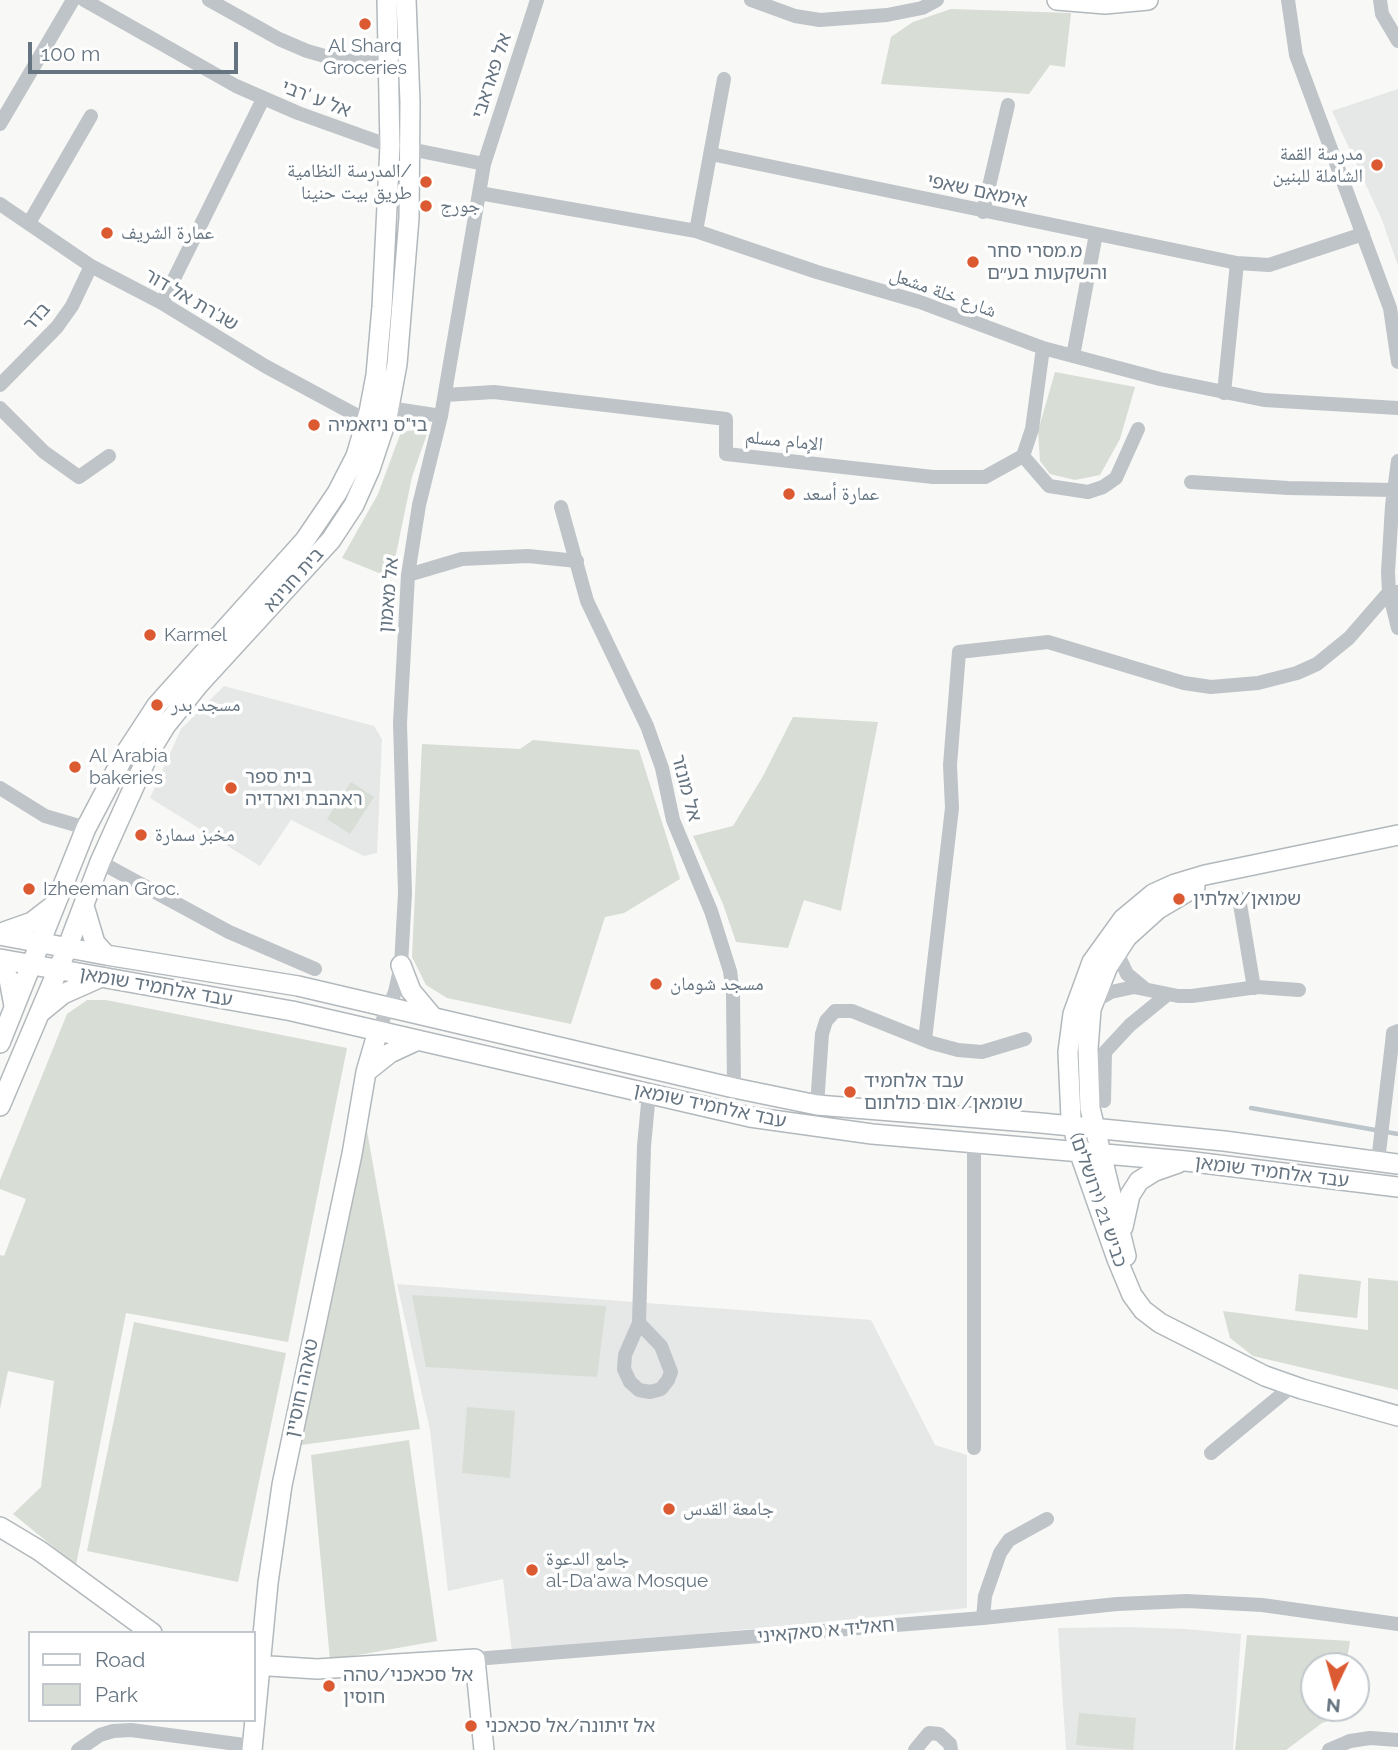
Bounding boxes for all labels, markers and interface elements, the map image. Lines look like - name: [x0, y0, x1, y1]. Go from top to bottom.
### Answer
- marker: Al Sharq Groceries: [357, 16, 373, 32]
- scale bar: [32, 28, 242, 72]
- street label: אל פאראבי: [467, 30, 517, 122]
- place label: Al Sharq Groceries: [323, 35, 407, 79]
- text: 100 m: [41, 41, 100, 66]
- street label: אל ע 'רבי: [278, 75, 354, 123]
- place label: مدرسة القمة الشاملة للبنين: [1273, 143, 1363, 187]
- marker: مدرسة القمة الشاملة للبنين: [1369, 157, 1385, 173]
- place label: المدرسة النظامية/ طريق بيت حنينا: [287, 160, 412, 204]
- street label: אימאם שאפי: [925, 169, 1029, 213]
- marker: المدرسة النظامية/ طريق بيت حنينا: [418, 174, 434, 190]
- place label: جورج: [440, 195, 480, 217]
- marker: جورج: [418, 198, 434, 214]
- place label: عمارة الشريف: [121, 222, 214, 244]
- marker: عمارة الشريف: [99, 225, 115, 241]
- place label: מ.מסרי סחר והשקעות בע״ם: [987, 240, 1107, 284]
- marker: מ.מסרי סחר והשקעות בע״ם: [965, 254, 981, 270]
- street label: شارع خلة مشعل: [887, 263, 999, 323]
- street label: שג'רת אל דור: [140, 264, 242, 336]
- street label: בדר: [18, 298, 56, 336]
- place label: בי"ס ניזאמיה: [328, 414, 428, 436]
- marker: בי"ס ניזאמיה: [306, 417, 322, 433]
- street label: الإمام مسلم: [744, 426, 824, 456]
- place label: عمارة أسعد: [803, 483, 879, 505]
- marker: عمارة أسعد: [781, 486, 797, 502]
- street label: בית חנינא: [259, 543, 329, 617]
- street label: אל מאמון: [374, 556, 404, 634]
- place label: Karmel: [164, 624, 227, 646]
- marker: Karmel: [142, 627, 158, 643]
- place label: مسجد بدر: [171, 694, 240, 716]
- marker: مسجد بدر: [149, 697, 165, 713]
- place label: Al Arabia bakeries: [89, 745, 168, 789]
- street label: אל מונזר: [666, 752, 706, 824]
- marker: Al Arabia bakeries: [67, 759, 83, 775]
- place label: בית ספר ראהבת וארדיה: [245, 766, 363, 810]
- marker: בית ספר ראהבת וארדיה: [223, 780, 239, 796]
- place label: مخبز سمارة: [155, 824, 235, 846]
- marker: مخبز سمارة: [133, 827, 149, 843]
- place label: Izheeman Groc.: [43, 878, 179, 900]
- marker: Izheeman Groc.: [21, 881, 37, 897]
- place label: שמואן/אלתין: [1193, 888, 1301, 910]
- marker: שמואן/אלתין: [1171, 891, 1187, 907]
- street label: עבד אלחמיד שומאן: [78, 962, 234, 1012]
- place label: مسجد شومان: [670, 973, 764, 995]
- marker: مسجد شومان: [648, 976, 664, 992]
- place label: עבד אלחמיד שומאן/ אום כולתום: [864, 1070, 1023, 1114]
- street label: עבד אלחמיד שומאן: [632, 1079, 788, 1133]
- marker: עבד אלחמיד שומאן/ אום כולתום: [842, 1084, 858, 1100]
- street label: כביש 21 (ירושלים): [1064, 1130, 1132, 1270]
- street label: עבד אלחמיד שומאן: [1194, 1151, 1350, 1193]
- street label: טאהה חוסיין: [280, 1336, 324, 1440]
- place label: جامعة القدس: [683, 1498, 774, 1520]
- marker: جامعة القدس: [661, 1501, 677, 1517]
- place label: جامع الدعوة al-Da'awa Mosque: [546, 1548, 708, 1592]
- marker: جامع الدعوة al-Da'awa Mosque: [524, 1562, 540, 1578]
- street label: חאליד א סאקאיני: [756, 1614, 896, 1648]
- legend: [28, 1631, 256, 1722]
- text: Road: [95, 1647, 145, 1672]
- north arrow: [1300, 1652, 1370, 1722]
- place label: אל סכאכני/טהה חוסין: [343, 1664, 473, 1708]
- marker: אל סכאכני/טהה חוסין: [321, 1678, 337, 1694]
- text: Park: [95, 1682, 138, 1707]
- text: N: [1325, 1694, 1342, 1718]
- place label: אל זיתונה/אל סכאכני: [485, 1715, 655, 1737]
- marker: אל זיתונה/אל סכאכני: [463, 1718, 479, 1734]

